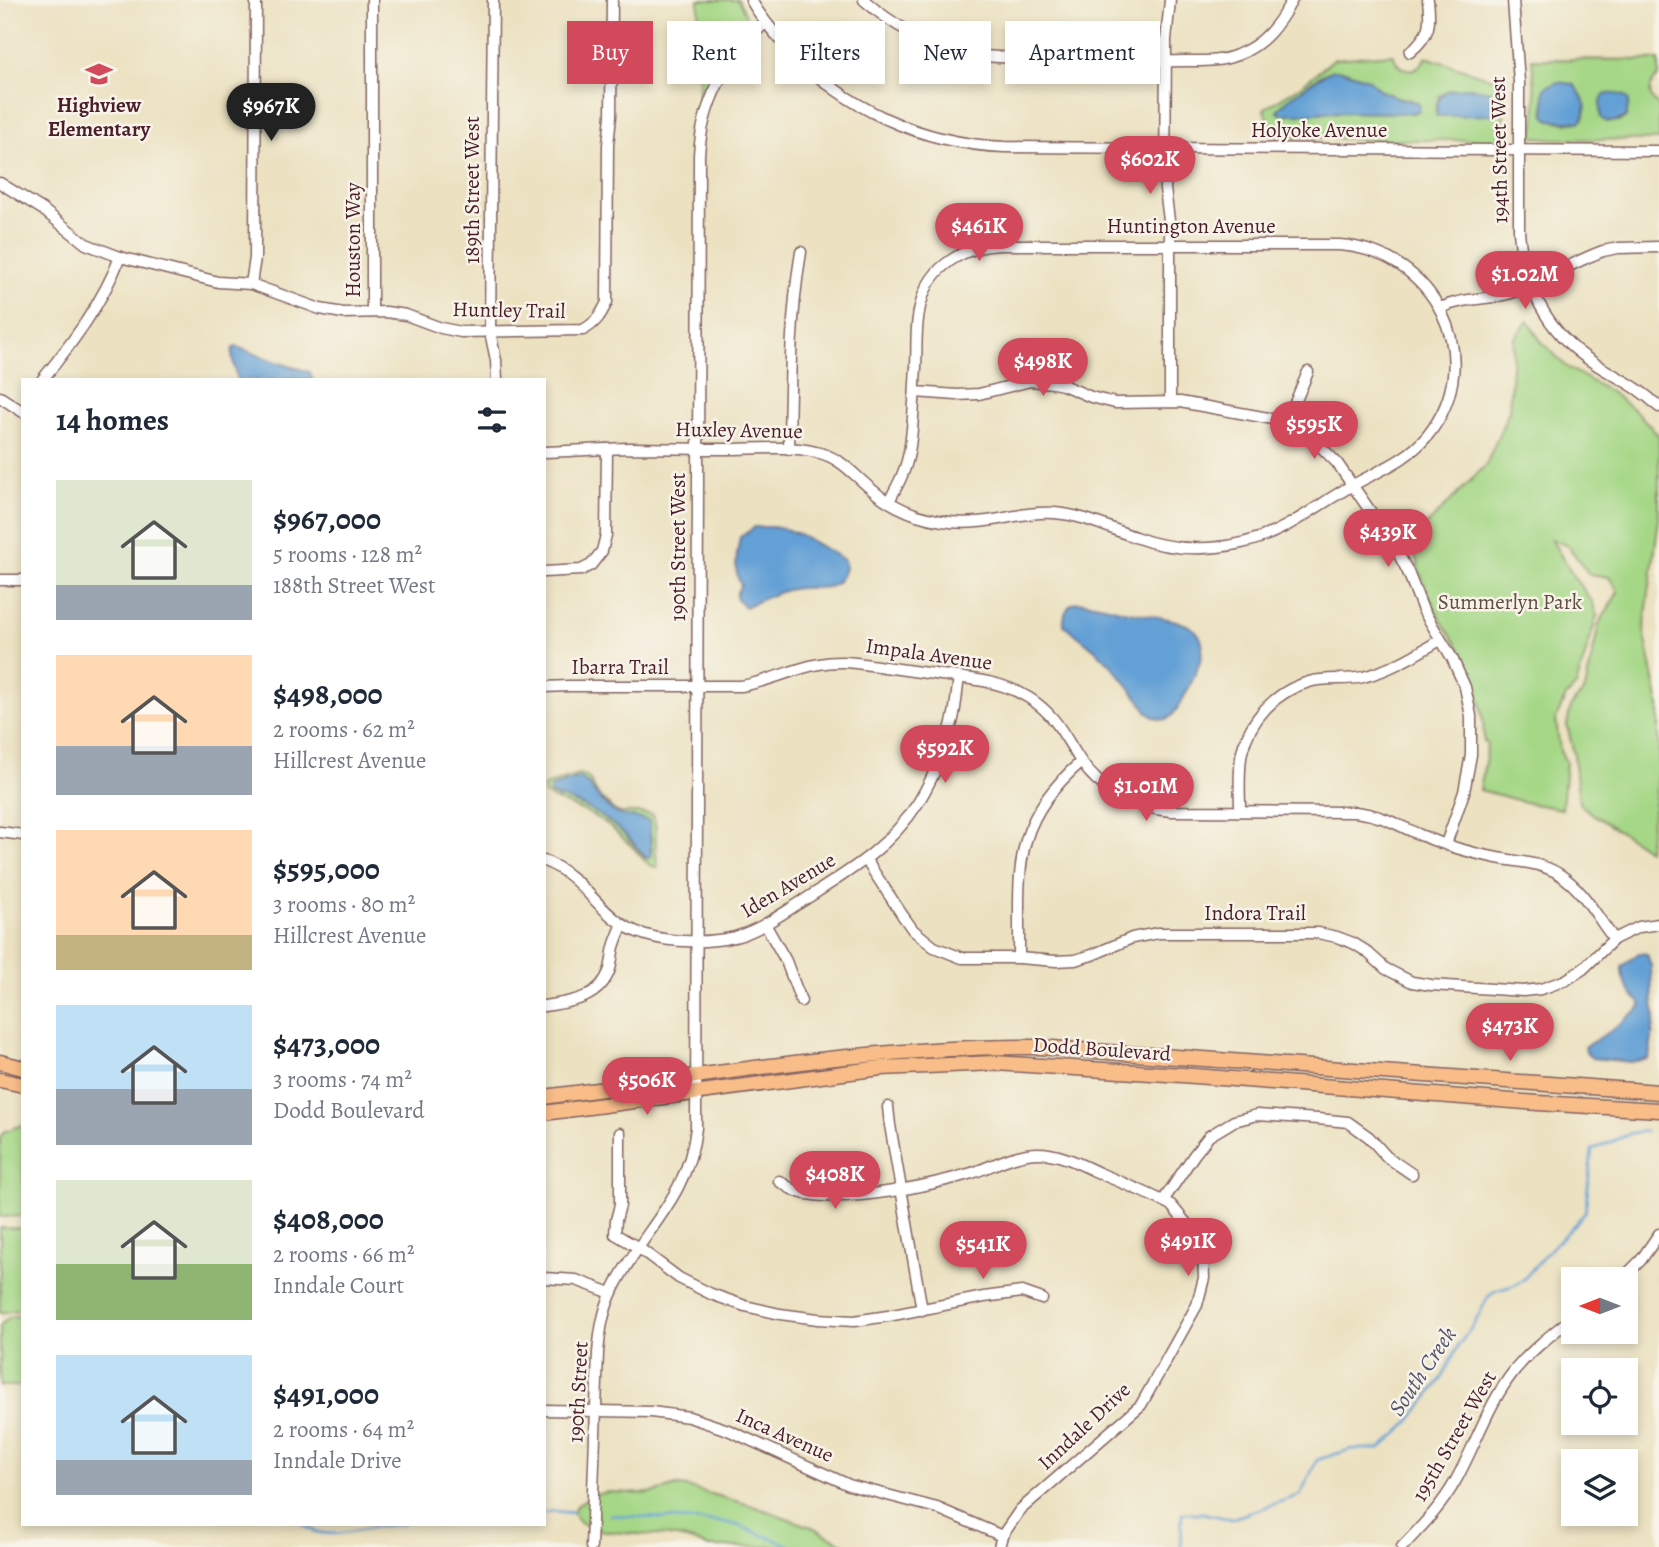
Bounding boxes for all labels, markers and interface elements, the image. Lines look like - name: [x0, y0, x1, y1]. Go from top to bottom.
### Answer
- chip: Buy: [567, 21, 653, 84]
- chip: Rent: [667, 21, 761, 84]
- chip: Filters: [775, 21, 885, 84]
- chip: New: [899, 21, 991, 84]
- chip: Apartment: [1005, 21, 1160, 84]
- school or university icon: Highview Elementary: [84, 59, 114, 89]
- street label: 194th Street West: [1484, 76, 1514, 224]
- pin: $967K: [222, 83, 320, 143]
- text: $967K: [242, 90, 300, 121]
- place label: Highview Elementary: [48, 91, 152, 143]
- street label: 189th Street West: [458, 116, 486, 264]
- street label: Holyoke Avenue: [1251, 116, 1387, 144]
- pin: $602K: [1101, 136, 1199, 196]
- text: $602K: [1120, 143, 1180, 174]
- street label: Houston Way: [339, 182, 367, 298]
- pin: $461K: [930, 204, 1028, 263]
- text: $461K: [951, 210, 1007, 241]
- street label: Huntington Avenue: [1106, 212, 1276, 240]
- pin: $1.02M: [1468, 252, 1582, 311]
- text: $1.02M: [1491, 258, 1559, 289]
- street label: Huntley Trail: [452, 295, 566, 325]
- pin: $498K: [994, 338, 1092, 398]
- text: $498K: [1014, 345, 1072, 376]
- text: 14 homes: [56, 400, 169, 440]
- icon: filters: [473, 401, 511, 439]
- pin: $595K: [1265, 402, 1363, 461]
- text: $595K: [1286, 408, 1342, 439]
- street label: Huxley Avenue: [675, 415, 803, 445]
- street label: 190th Street West: [664, 473, 692, 621]
- text: $967,000: [273, 499, 381, 539]
- icon: home: [112, 508, 196, 592]
- pin: $439K: [1339, 510, 1437, 569]
- text: $439K: [1359, 516, 1417, 547]
- text: 5 rooms · 128 m²: [273, 539, 422, 570]
- text: 188th Street West: [273, 570, 436, 601]
- park label: Summerlyn Park: [1438, 588, 1583, 616]
- street label: Impala Avenue: [864, 631, 994, 677]
- street label: Ibarra Trail: [571, 653, 669, 681]
- text: $498,000: [273, 674, 383, 714]
- icon: home: [112, 683, 196, 767]
- text: 2 rooms · 62 m²: [273, 714, 415, 745]
- pin: $592K: [896, 726, 994, 785]
- text: $592K: [916, 732, 974, 763]
- text: Hillcrest Avenue: [273, 745, 426, 776]
- pin: $1.01M: [1089, 764, 1203, 823]
- text: $1.01M: [1114, 770, 1178, 801]
- street label: Iden Avenue: [735, 846, 841, 924]
- text: $595,000: [273, 849, 380, 889]
- icon: home: [112, 858, 196, 942]
- text: 3 rooms · 80 m²: [273, 889, 415, 920]
- street label: Indora Trail: [1204, 899, 1306, 927]
- text: Hillcrest Avenue: [273, 920, 426, 951]
- pin: $473K: [1461, 1004, 1559, 1063]
- text: $473K: [1482, 1010, 1538, 1041]
- text: $473,000: [273, 1024, 380, 1064]
- street label: Dodd Boulevard: [1032, 1030, 1173, 1068]
- icon: home: [112, 1033, 196, 1117]
- pin: $506K: [598, 1058, 696, 1117]
- text: 3 rooms · 74 m²: [273, 1064, 412, 1095]
- text: $506K: [618, 1064, 676, 1095]
- text: Dodd Boulevard: [273, 1095, 425, 1126]
- pin: $408K: [786, 1152, 884, 1211]
- text: $408K: [805, 1158, 865, 1189]
- text: $408,000: [273, 1199, 384, 1239]
- icon: home: [112, 1208, 196, 1292]
- pin: $491K: [1139, 1218, 1237, 1278]
- pin: $541K: [934, 1222, 1032, 1281]
- text: $491K: [1160, 1225, 1216, 1256]
- text: $541K: [956, 1228, 1010, 1259]
- text: 2 rooms · 66 m²: [273, 1239, 415, 1270]
- north arrow: [1561, 1267, 1638, 1344]
- map controls: [1561, 1267, 1638, 1526]
- text: Inndale Court: [273, 1270, 404, 1301]
- water label: South Creek: [1381, 1321, 1464, 1422]
- street label: 190th Street: [561, 1340, 595, 1444]
- button: locate: [1561, 1358, 1638, 1435]
- street label: 195th Street West: [1405, 1365, 1503, 1507]
- text: $491,000: [273, 1374, 379, 1414]
- street label: Inndale Drive: [1032, 1376, 1136, 1476]
- icon: home: [112, 1383, 196, 1467]
- street label: Inca Avenue: [732, 1401, 838, 1469]
- text: 2 rooms · 64 m²: [273, 1414, 414, 1445]
- text: Inndale Drive: [273, 1445, 401, 1476]
- button: layers: [1561, 1449, 1638, 1526]

